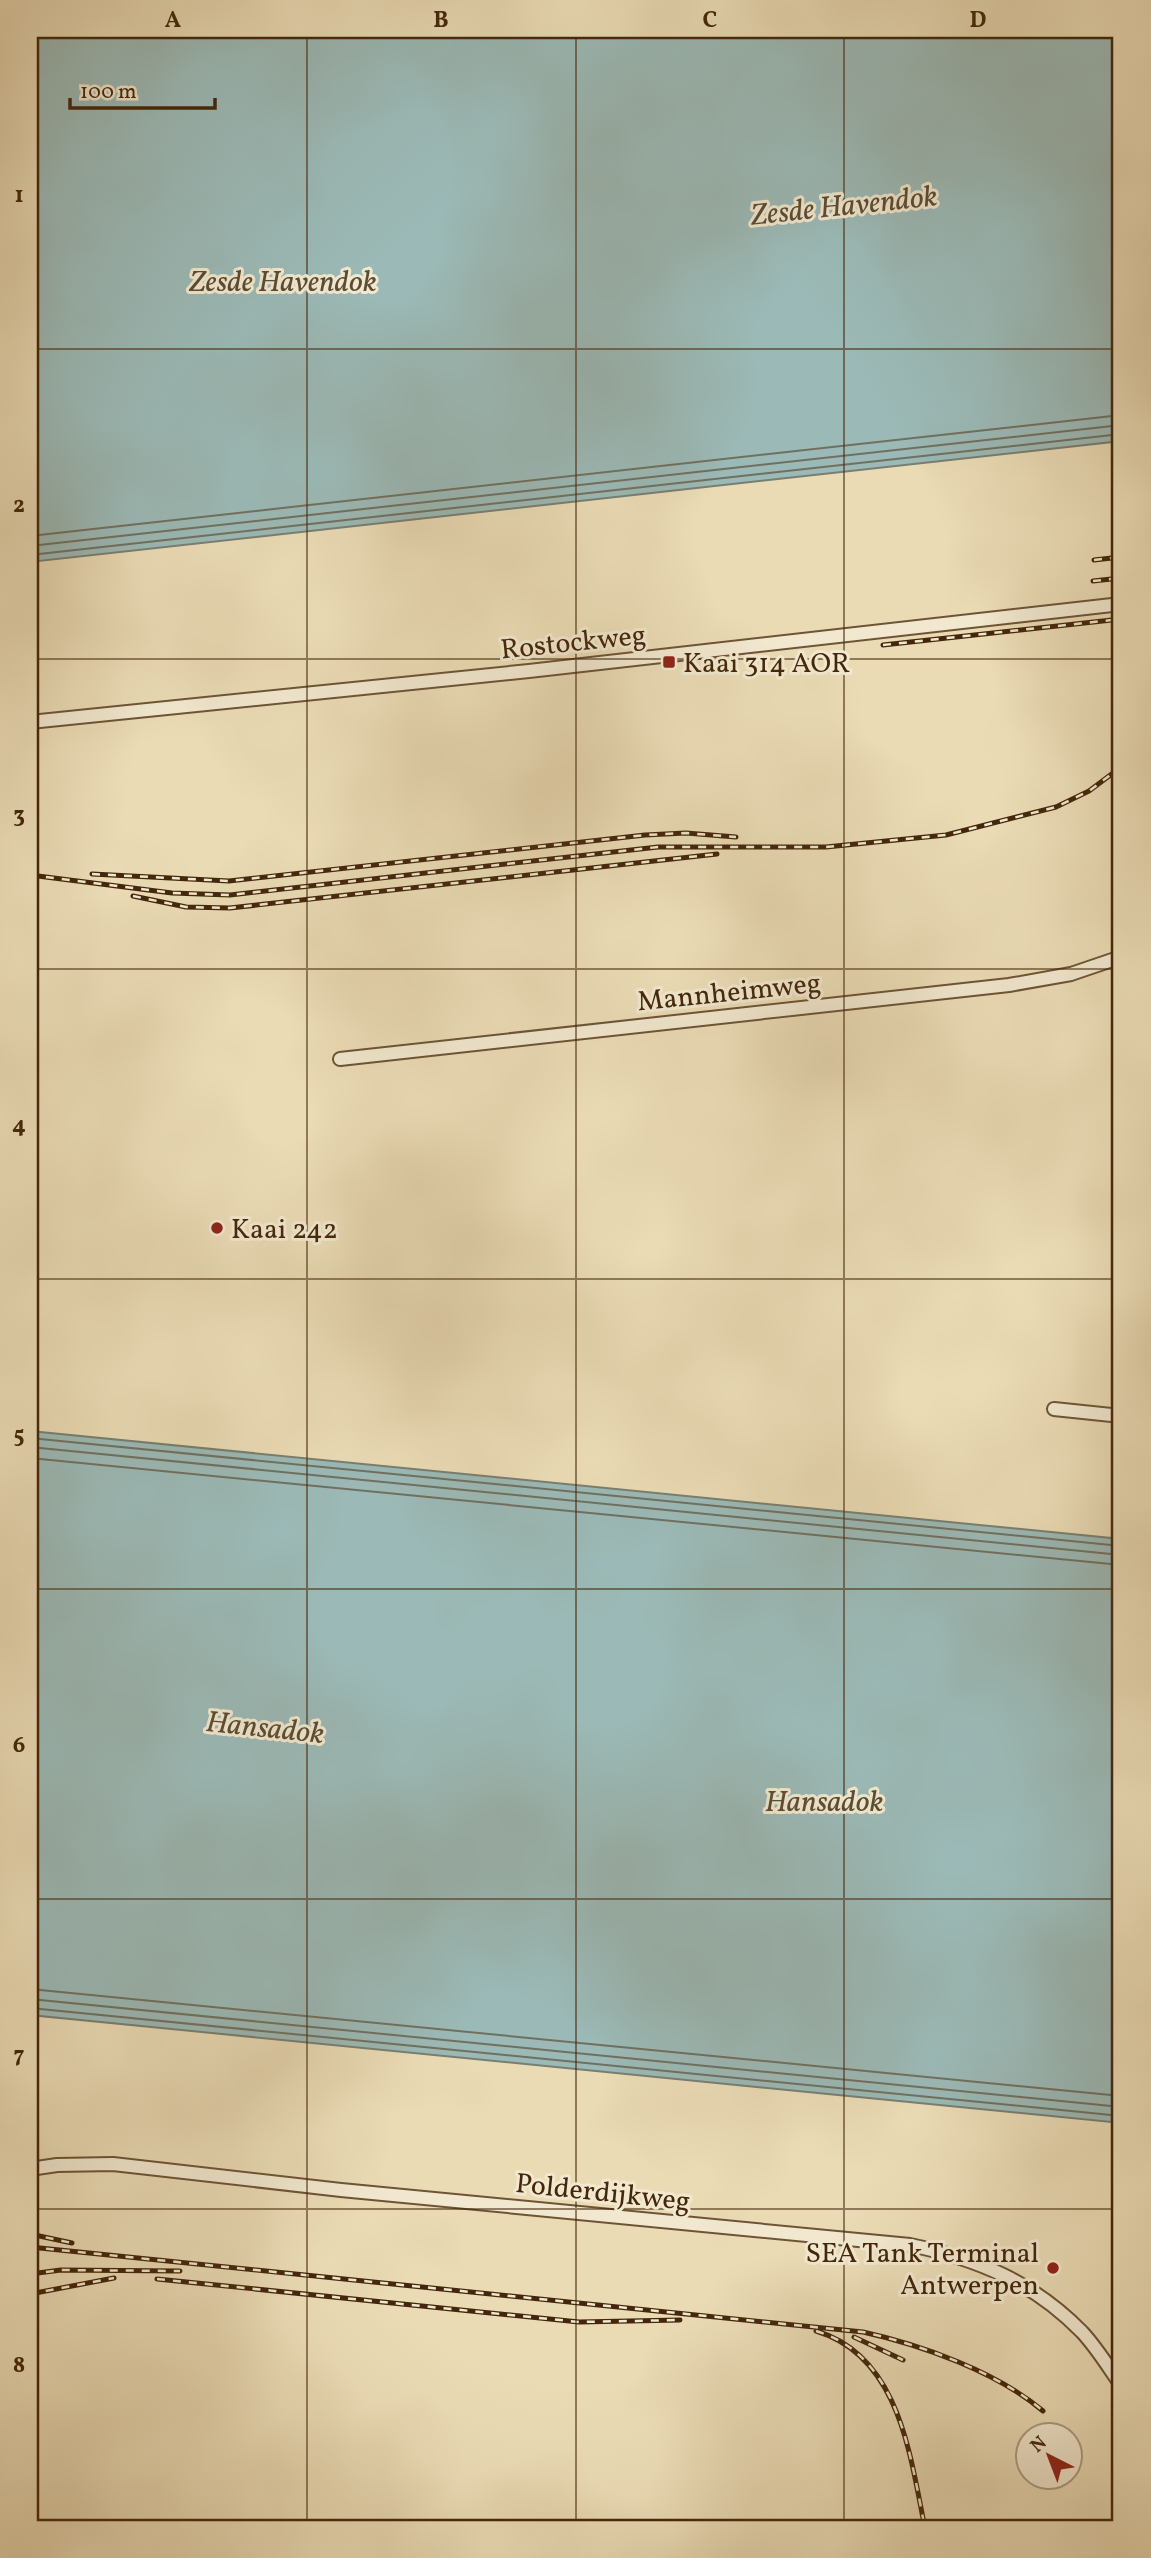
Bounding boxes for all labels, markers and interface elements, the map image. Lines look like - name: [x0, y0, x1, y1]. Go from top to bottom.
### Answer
- text: A: [165, 5, 181, 37]
- text: B: [433, 5, 449, 37]
- text: C: [703, 5, 717, 37]
- text: D: [970, 5, 987, 37]
- scale bar: [70, 66, 215, 110]
- text: 100 m: [80, 78, 137, 107]
- water label: Zesde Havendok: [748, 176, 940, 238]
- text: 1: [14, 180, 24, 212]
- water label: Zesde Havendok: [188, 262, 377, 304]
- text: 2: [13, 490, 25, 522]
- street label: Rostockweg: [499, 616, 648, 671]
- place label: Kaai 314 AOR: [683, 645, 850, 684]
- marker: Kaai 314 AOR: [661, 654, 677, 670]
- text: 3: [13, 800, 25, 832]
- street label: Mannheimweg: [635, 964, 823, 1023]
- text: 4: [12, 1110, 26, 1142]
- place label: Kaai 242: [231, 1211, 338, 1250]
- marker: Kaai 242: [209, 1220, 225, 1236]
- text: 5: [13, 1420, 25, 1452]
- water label: Hansadok: [204, 1702, 326, 1756]
- text: 6: [13, 1730, 25, 1762]
- water label: Hansadok: [765, 1782, 883, 1824]
- text: 7: [14, 2040, 25, 2072]
- street label: Polderdijkweg: [513, 2165, 692, 2222]
- place label: SEA Tank Terminal Antwerpen: [805, 2235, 1039, 2306]
- marker: SEA Tank Terminal Antwerpen: [1045, 2260, 1061, 2276]
- text: 8: [13, 2350, 25, 2382]
- north arrow: [1014, 2422, 1084, 2492]
- text: N: [1025, 2430, 1053, 2459]

